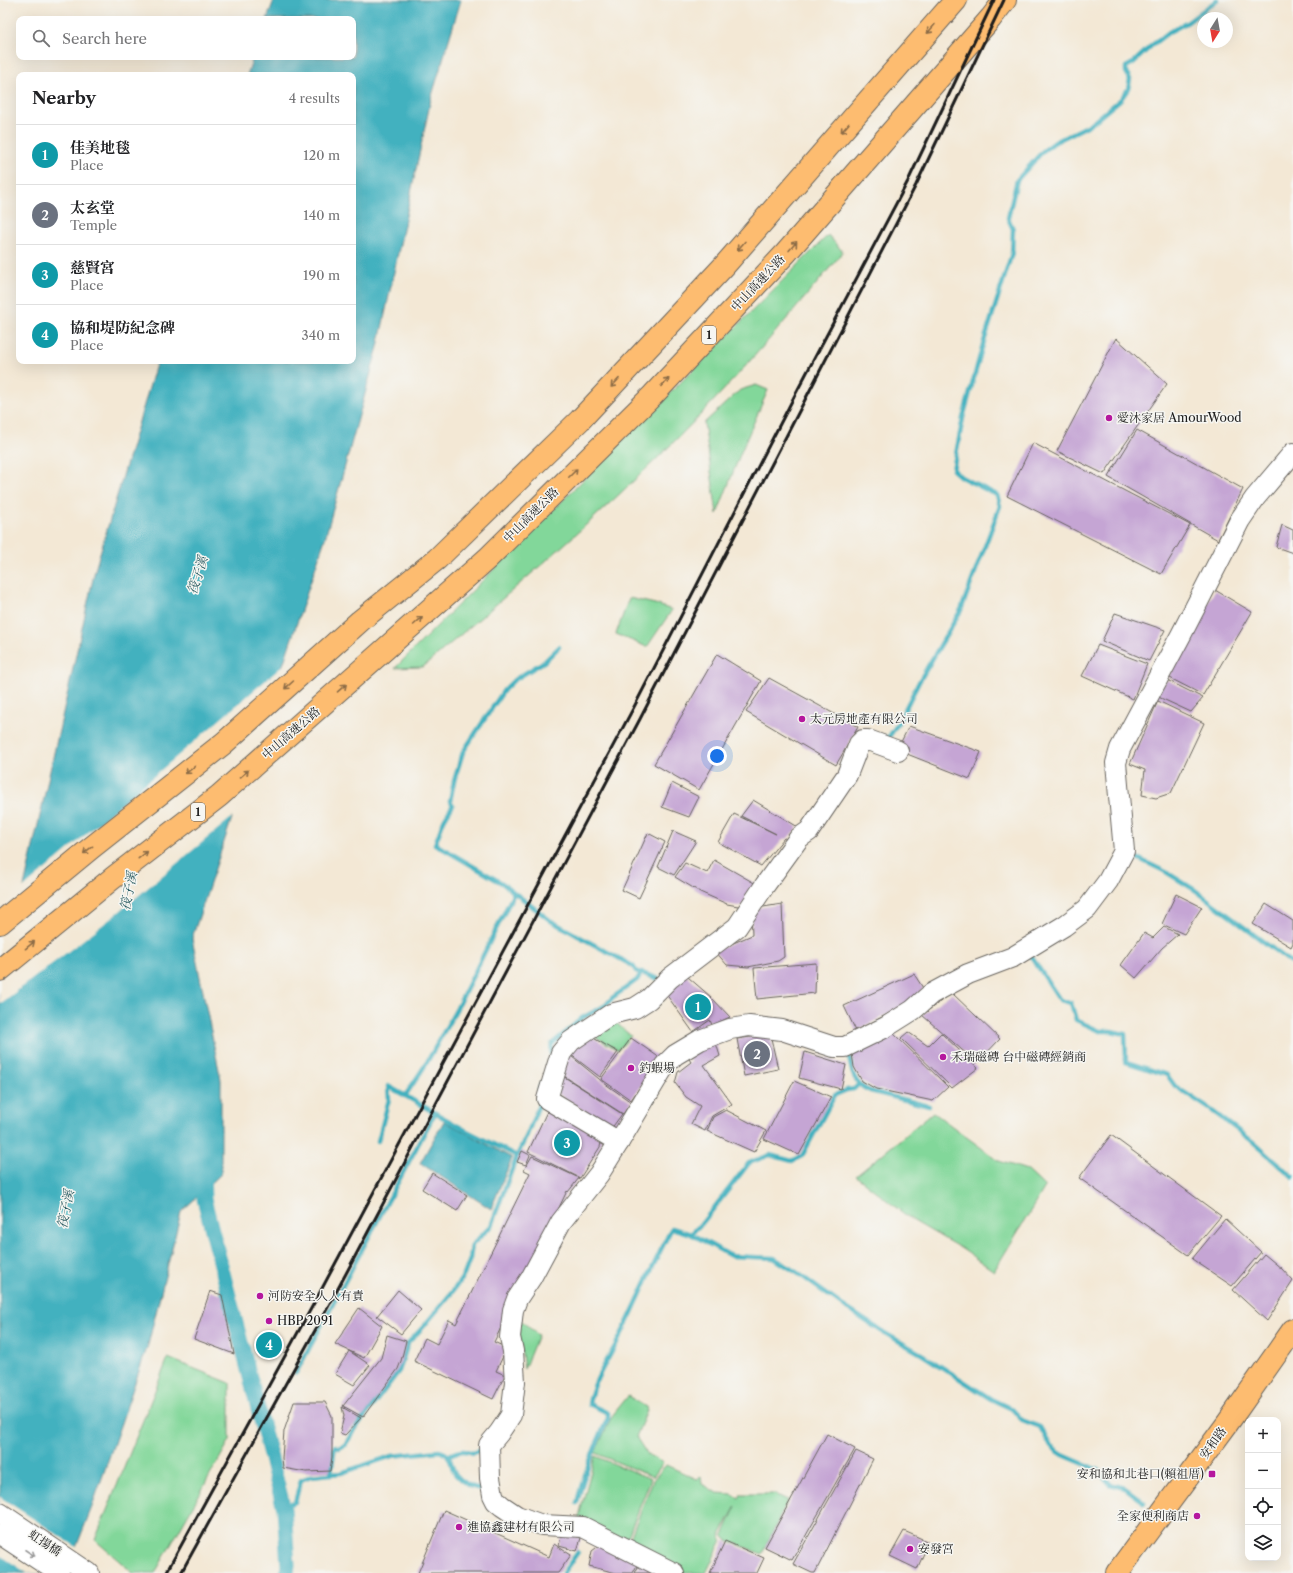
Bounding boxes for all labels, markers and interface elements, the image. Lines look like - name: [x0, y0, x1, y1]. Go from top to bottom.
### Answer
- north arrow: [1197, 12, 1233, 48]
- search box: [16, 16, 356, 60]
- one-way arrow: [926, 24, 935, 35]
- icon: search: [30, 27, 52, 49]
- text: Search here: [62, 29, 147, 48]
- text: Nearby: [32, 88, 96, 108]
- text: 4 results: [289, 90, 340, 106]
- one-way arrow: [841, 122, 850, 133]
- text: 佳美地毯: [70, 138, 130, 157]
- text: 1: [42, 147, 48, 163]
- text: 120 m: [303, 147, 340, 163]
- text: Place: [70, 157, 103, 173]
- text: 太玄堂: [70, 198, 115, 217]
- text: 2: [41, 207, 49, 223]
- text: 140 m: [303, 207, 340, 223]
- text: Temple: [70, 217, 117, 233]
- one-way arrow: [737, 241, 746, 252]
- one-way arrow: [788, 241, 797, 251]
- street label: 中山高速公路: [728, 251, 788, 314]
- text: 慈賢宮: [70, 258, 115, 277]
- text: 3: [41, 267, 49, 283]
- text: 190 m: [303, 267, 340, 283]
- text: Place: [70, 277, 103, 293]
- text: 協和堤防紀念碑: [70, 318, 175, 337]
- road number: 1: [702, 326, 716, 344]
- text: 4: [41, 327, 49, 343]
- text: 340 m: [302, 327, 340, 343]
- text: Place: [70, 337, 103, 353]
- one-way arrow: [660, 377, 669, 387]
- one-way arrow: [610, 378, 619, 388]
- place label: 愛沐家居 AmourWood: [1117, 410, 1242, 425]
- marker: 愛沐家居 AmourWood: [1104, 413, 1114, 423]
- one-way arrow: [568, 469, 578, 478]
- street label: 中山高速公路: [500, 484, 561, 545]
- water label: 筏子溪: [184, 552, 211, 596]
- one-way arrow: [413, 616, 423, 625]
- one-way arrow: [284, 680, 294, 690]
- one-way arrow: [337, 684, 347, 693]
- street label: 中山高速公路: [259, 703, 323, 762]
- place label: 太元房地產有限公司: [810, 711, 918, 726]
- marker: 太元房地產有限公司: [797, 714, 807, 724]
- your location: [707, 746, 727, 766]
- one-way arrow: [185, 765, 196, 774]
- one-way arrow: [239, 770, 249, 779]
- road number: 1: [191, 803, 205, 821]
- one-way arrow: [83, 846, 94, 855]
- one-way arrow: [137, 851, 148, 860]
- water label: 筏子溪: [116, 868, 140, 912]
- one-way arrow: [25, 941, 36, 950]
- pin: 1: [685, 992, 711, 1022]
- pin: 2: [744, 1039, 770, 1069]
- place label: 禾瑞磁磚 台中磁磚經銷商: [951, 1049, 1086, 1064]
- marker: 禾瑞磁磚 台中磁磚經銷商: [938, 1052, 948, 1062]
- place label: 釣蝦場: [639, 1060, 675, 1075]
- marker: 釣蝦場: [626, 1063, 636, 1073]
- pin: 3: [554, 1128, 580, 1158]
- water label: 筏子溪: [53, 1186, 77, 1230]
- place label: 河防安全人人有責: [268, 1288, 364, 1303]
- marker: 河防安全人人有責: [255, 1291, 265, 1301]
- place label: HBP 2091: [277, 1313, 333, 1328]
- marker: HBP 2091: [264, 1316, 274, 1326]
- pin: 4: [256, 1330, 282, 1360]
- map controls: [1245, 1417, 1281, 1561]
- button: +: [1245, 1417, 1281, 1453]
- street label: 安和路: [1196, 1424, 1229, 1462]
- button: −: [1245, 1453, 1281, 1489]
- place label: 安和協和北巷口(賴祖厝): [1077, 1466, 1204, 1481]
- marker: 安和協和北巷口(賴祖厝): [1207, 1469, 1217, 1479]
- button: locate: [1245, 1489, 1281, 1525]
- place label: 全家便利商店: [1117, 1508, 1189, 1523]
- marker: 全家便利商店: [1192, 1511, 1202, 1521]
- place label: 進協鑫建材有限公司: [467, 1519, 575, 1534]
- marker: 進協鑫建材有限公司: [454, 1522, 464, 1532]
- button: layers: [1245, 1525, 1281, 1561]
- street label: 虹揚橋: [26, 1526, 64, 1559]
- place label: 安發宮: [918, 1541, 954, 1556]
- marker: 安發宮: [905, 1544, 915, 1554]
- one-way arrow: [24, 1549, 35, 1558]

